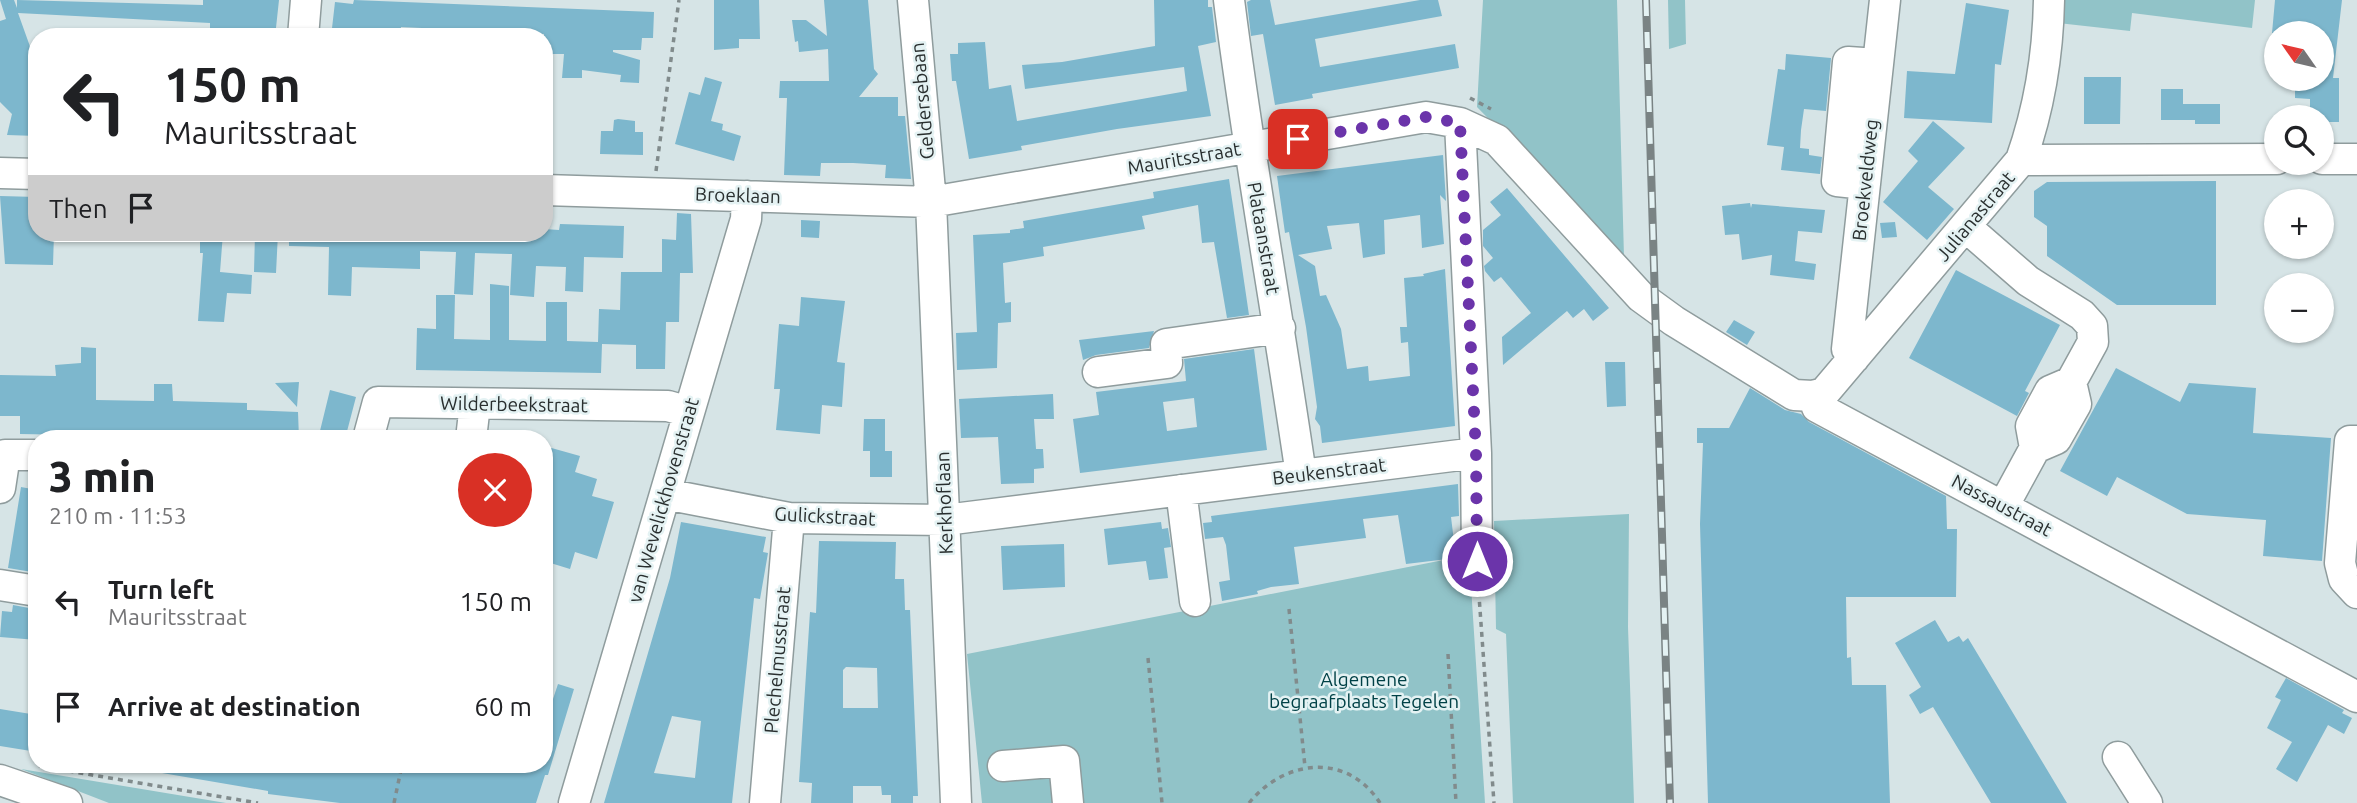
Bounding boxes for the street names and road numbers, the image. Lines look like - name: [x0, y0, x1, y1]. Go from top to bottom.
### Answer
- street label: Geldersebaan: [906, 42, 938, 160]
- street label: Broekveldweg: [1848, 118, 1882, 242]
- street label: Mauritsstraat: [1126, 137, 1243, 179]
- street label: Julianastraat: [1931, 166, 2019, 265]
- street label: Plataanstraat: [1243, 180, 1285, 296]
- street label: Broeklaan: [695, 183, 781, 207]
- street label: Wilderbeekstraat: [440, 392, 589, 416]
- street label: van Wevelickhovenstraat: [623, 394, 703, 605]
- street label: Kerkhoflaan: [931, 451, 957, 555]
- street label: Beukenstraat: [1271, 453, 1387, 489]
- street label: Nassaustraat: [1948, 469, 2056, 541]
- street label: Gulickstraat: [774, 502, 877, 530]
- street label: Plechelmusstraat: [760, 585, 794, 734]

